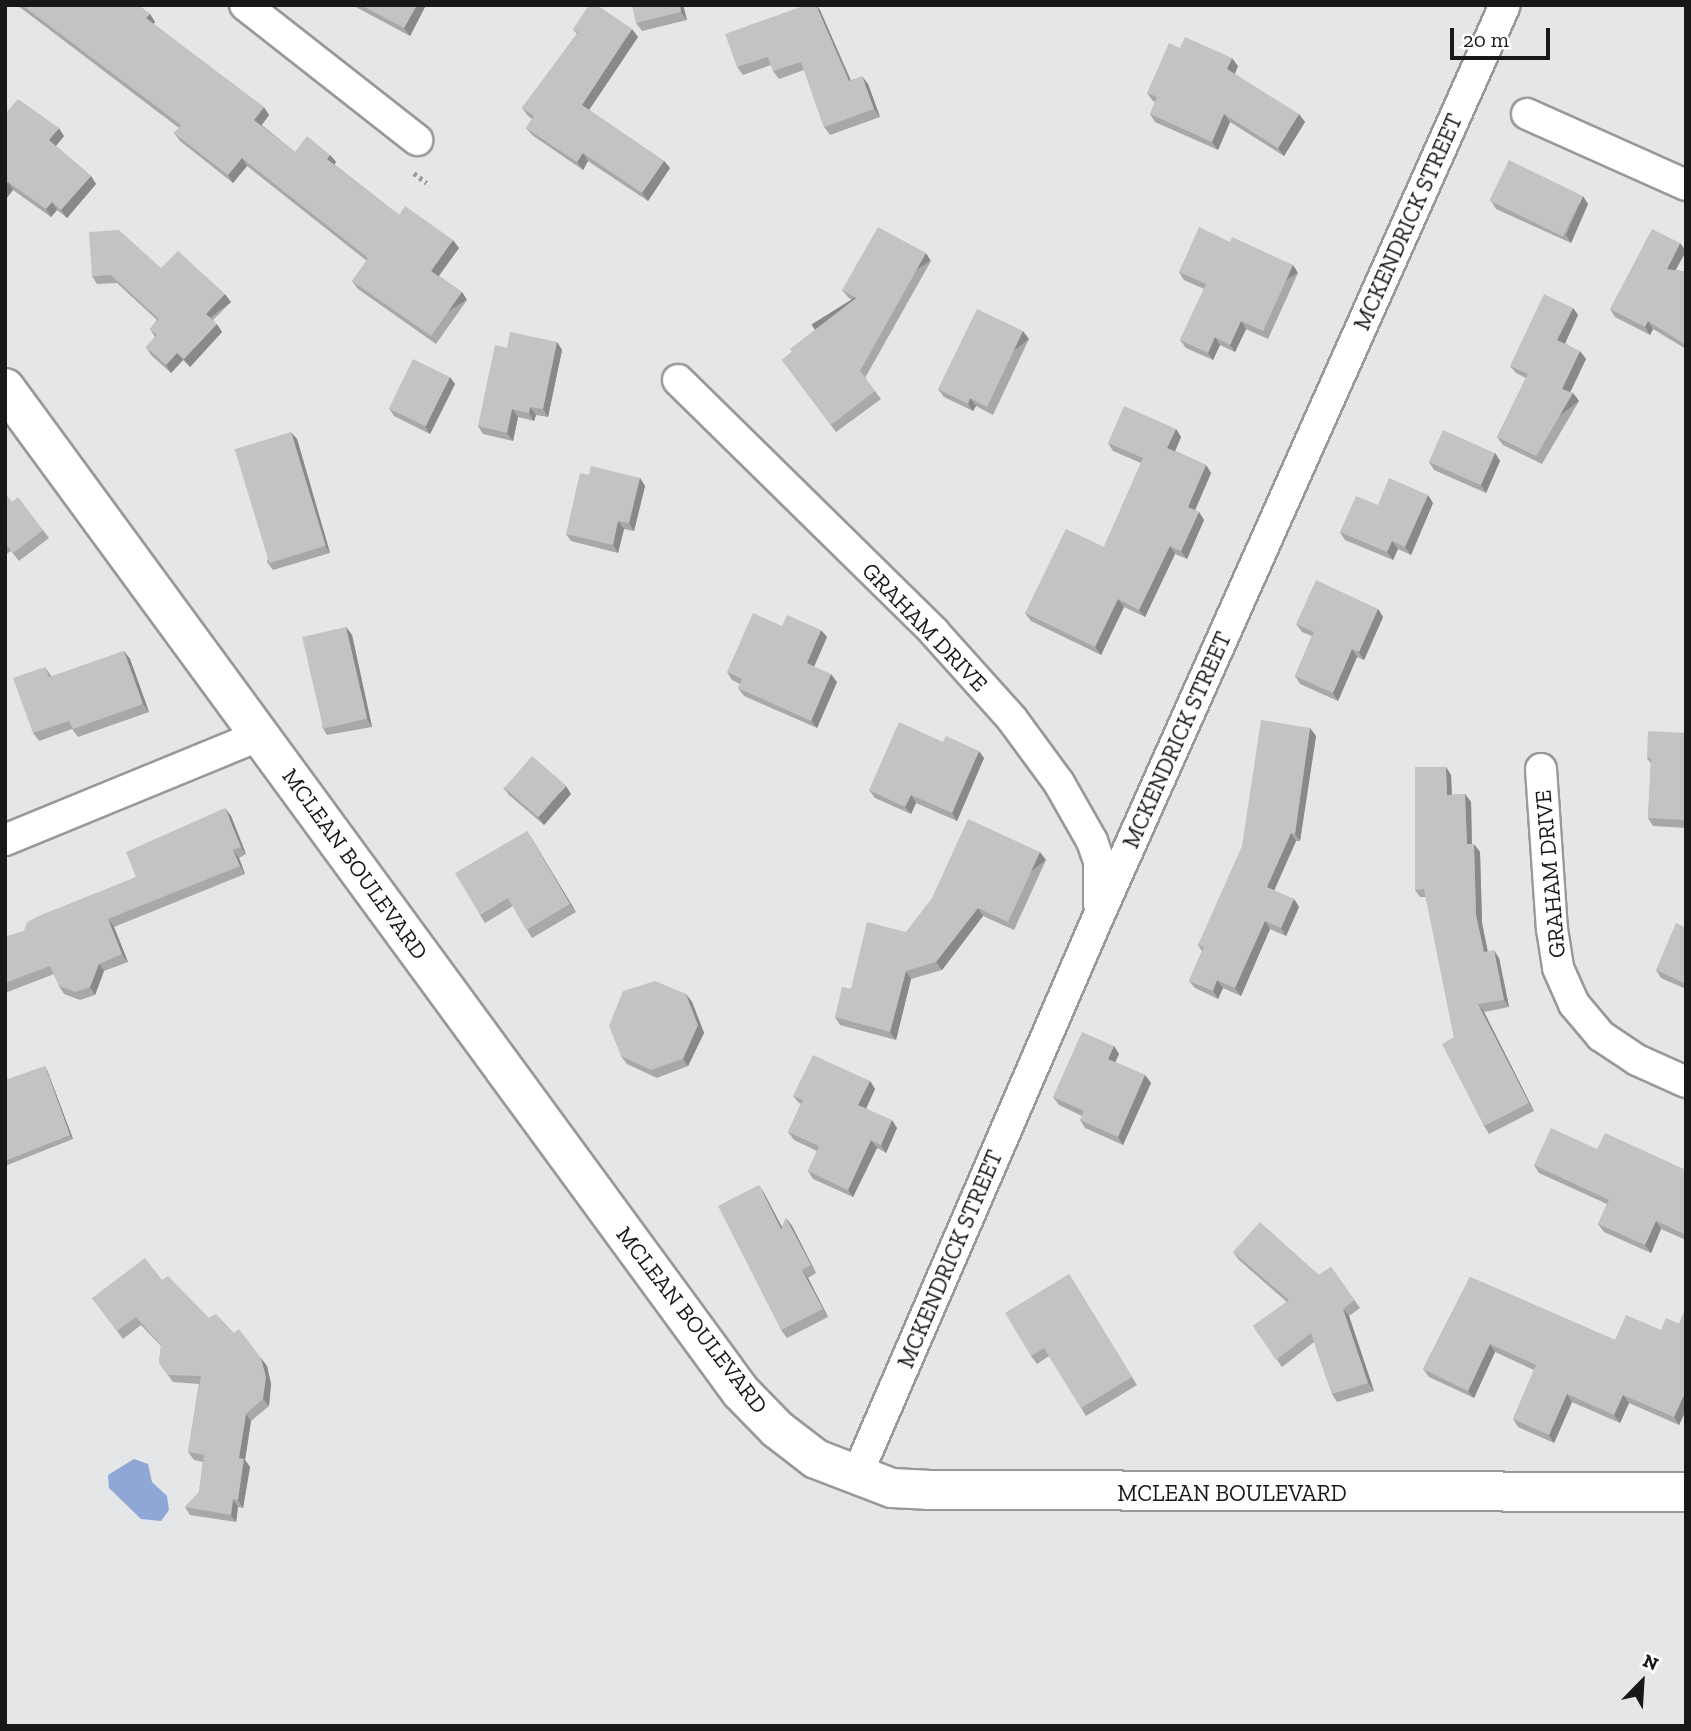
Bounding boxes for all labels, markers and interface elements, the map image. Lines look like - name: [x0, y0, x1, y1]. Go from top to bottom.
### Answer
- scale bar: [1453, 14, 1553, 58]
- text: 20 m: [1463, 27, 1509, 52]
- street label: MCKENDRICK STREET: [1348, 109, 1468, 335]
- street label: GRAHAM DRIVE: [856, 557, 994, 697]
- street label: MCKENDRICK STREET: [1117, 627, 1237, 853]
- street label: MCLEAN BOULEVARD: [276, 763, 434, 965]
- street label: GRAHAM DRIVE: [1529, 789, 1571, 959]
- street label: MCKENDRICK STREET: [892, 1146, 1008, 1372]
- street label: MCLEAN BOULEVARD: [610, 1221, 774, 1419]
- street label: MCLEAN BOULEVARD: [1117, 1479, 1347, 1507]
- north arrow: [1607, 1647, 1677, 1717]
- text: N: [1639, 1649, 1662, 1676]

